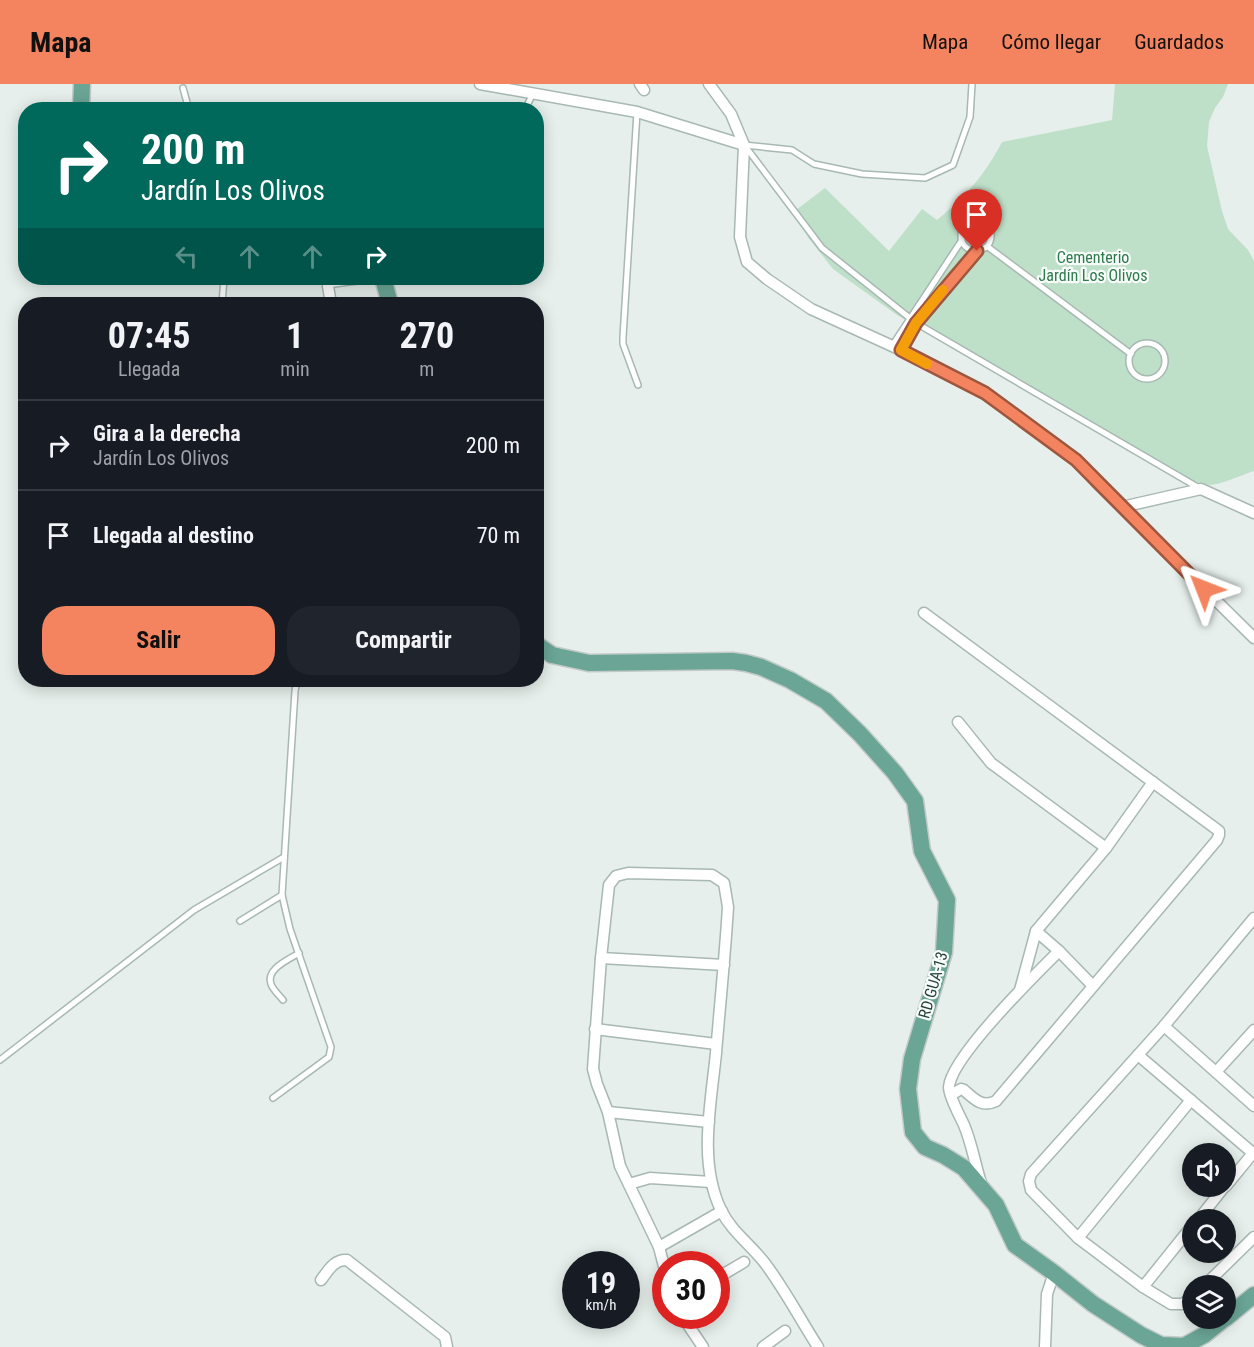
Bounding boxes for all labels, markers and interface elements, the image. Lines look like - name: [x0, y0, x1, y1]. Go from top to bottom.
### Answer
- text: Mapa: [30, 26, 91, 59]
- text: Mapa: [922, 30, 968, 54]
- text: Cómo llegar: [1001, 30, 1101, 54]
- text: Guardados: [1134, 30, 1224, 54]
- text: 200 m: [141, 125, 246, 174]
- icon: right: [42, 126, 120, 204]
- text: Jardín Los Olivos: [141, 175, 325, 207]
- pin: [951, 189, 1002, 251]
- icon: arrive: [960, 198, 993, 231]
- icon: left: [170, 240, 203, 273]
- icon: ahead: [233, 240, 266, 273]
- icon: ahead: [296, 240, 329, 273]
- icon: right: [359, 240, 392, 273]
- park label: Cementerio Jardín Los Olivos: [1039, 248, 1147, 285]
- text: 07:45: [108, 315, 190, 357]
- text: 1: [286, 315, 304, 357]
- text: 270: [400, 315, 454, 357]
- text: Llegada: [118, 357, 180, 381]
- text: min: [280, 357, 310, 381]
- text: m: [419, 357, 434, 381]
- text: Gira a la derecha: [93, 421, 241, 446]
- icon: right: [42, 429, 75, 462]
- text: 200 m: [466, 433, 520, 458]
- text: Jardín Los Olivos: [93, 446, 229, 470]
- icon: arrive: [42, 519, 75, 552]
- text: Llegada al destino: [93, 523, 254, 548]
- text: 70 m: [477, 523, 520, 548]
- position arrow: [1172, 557, 1236, 621]
- button: Salir: [42, 606, 275, 675]
- button: Compartir: [287, 606, 520, 675]
- street label: RD GUA-13: [914, 949, 952, 1021]
- map controls: [1182, 1143, 1236, 1329]
- button: sound: [1182, 1143, 1236, 1197]
- button: search: [1182, 1209, 1236, 1263]
- speed limit sign: 30: [652, 1251, 730, 1329]
- text: 19: [586, 1265, 616, 1300]
- button: layers: [1182, 1275, 1236, 1329]
- text: km/h: [586, 1296, 616, 1314]

